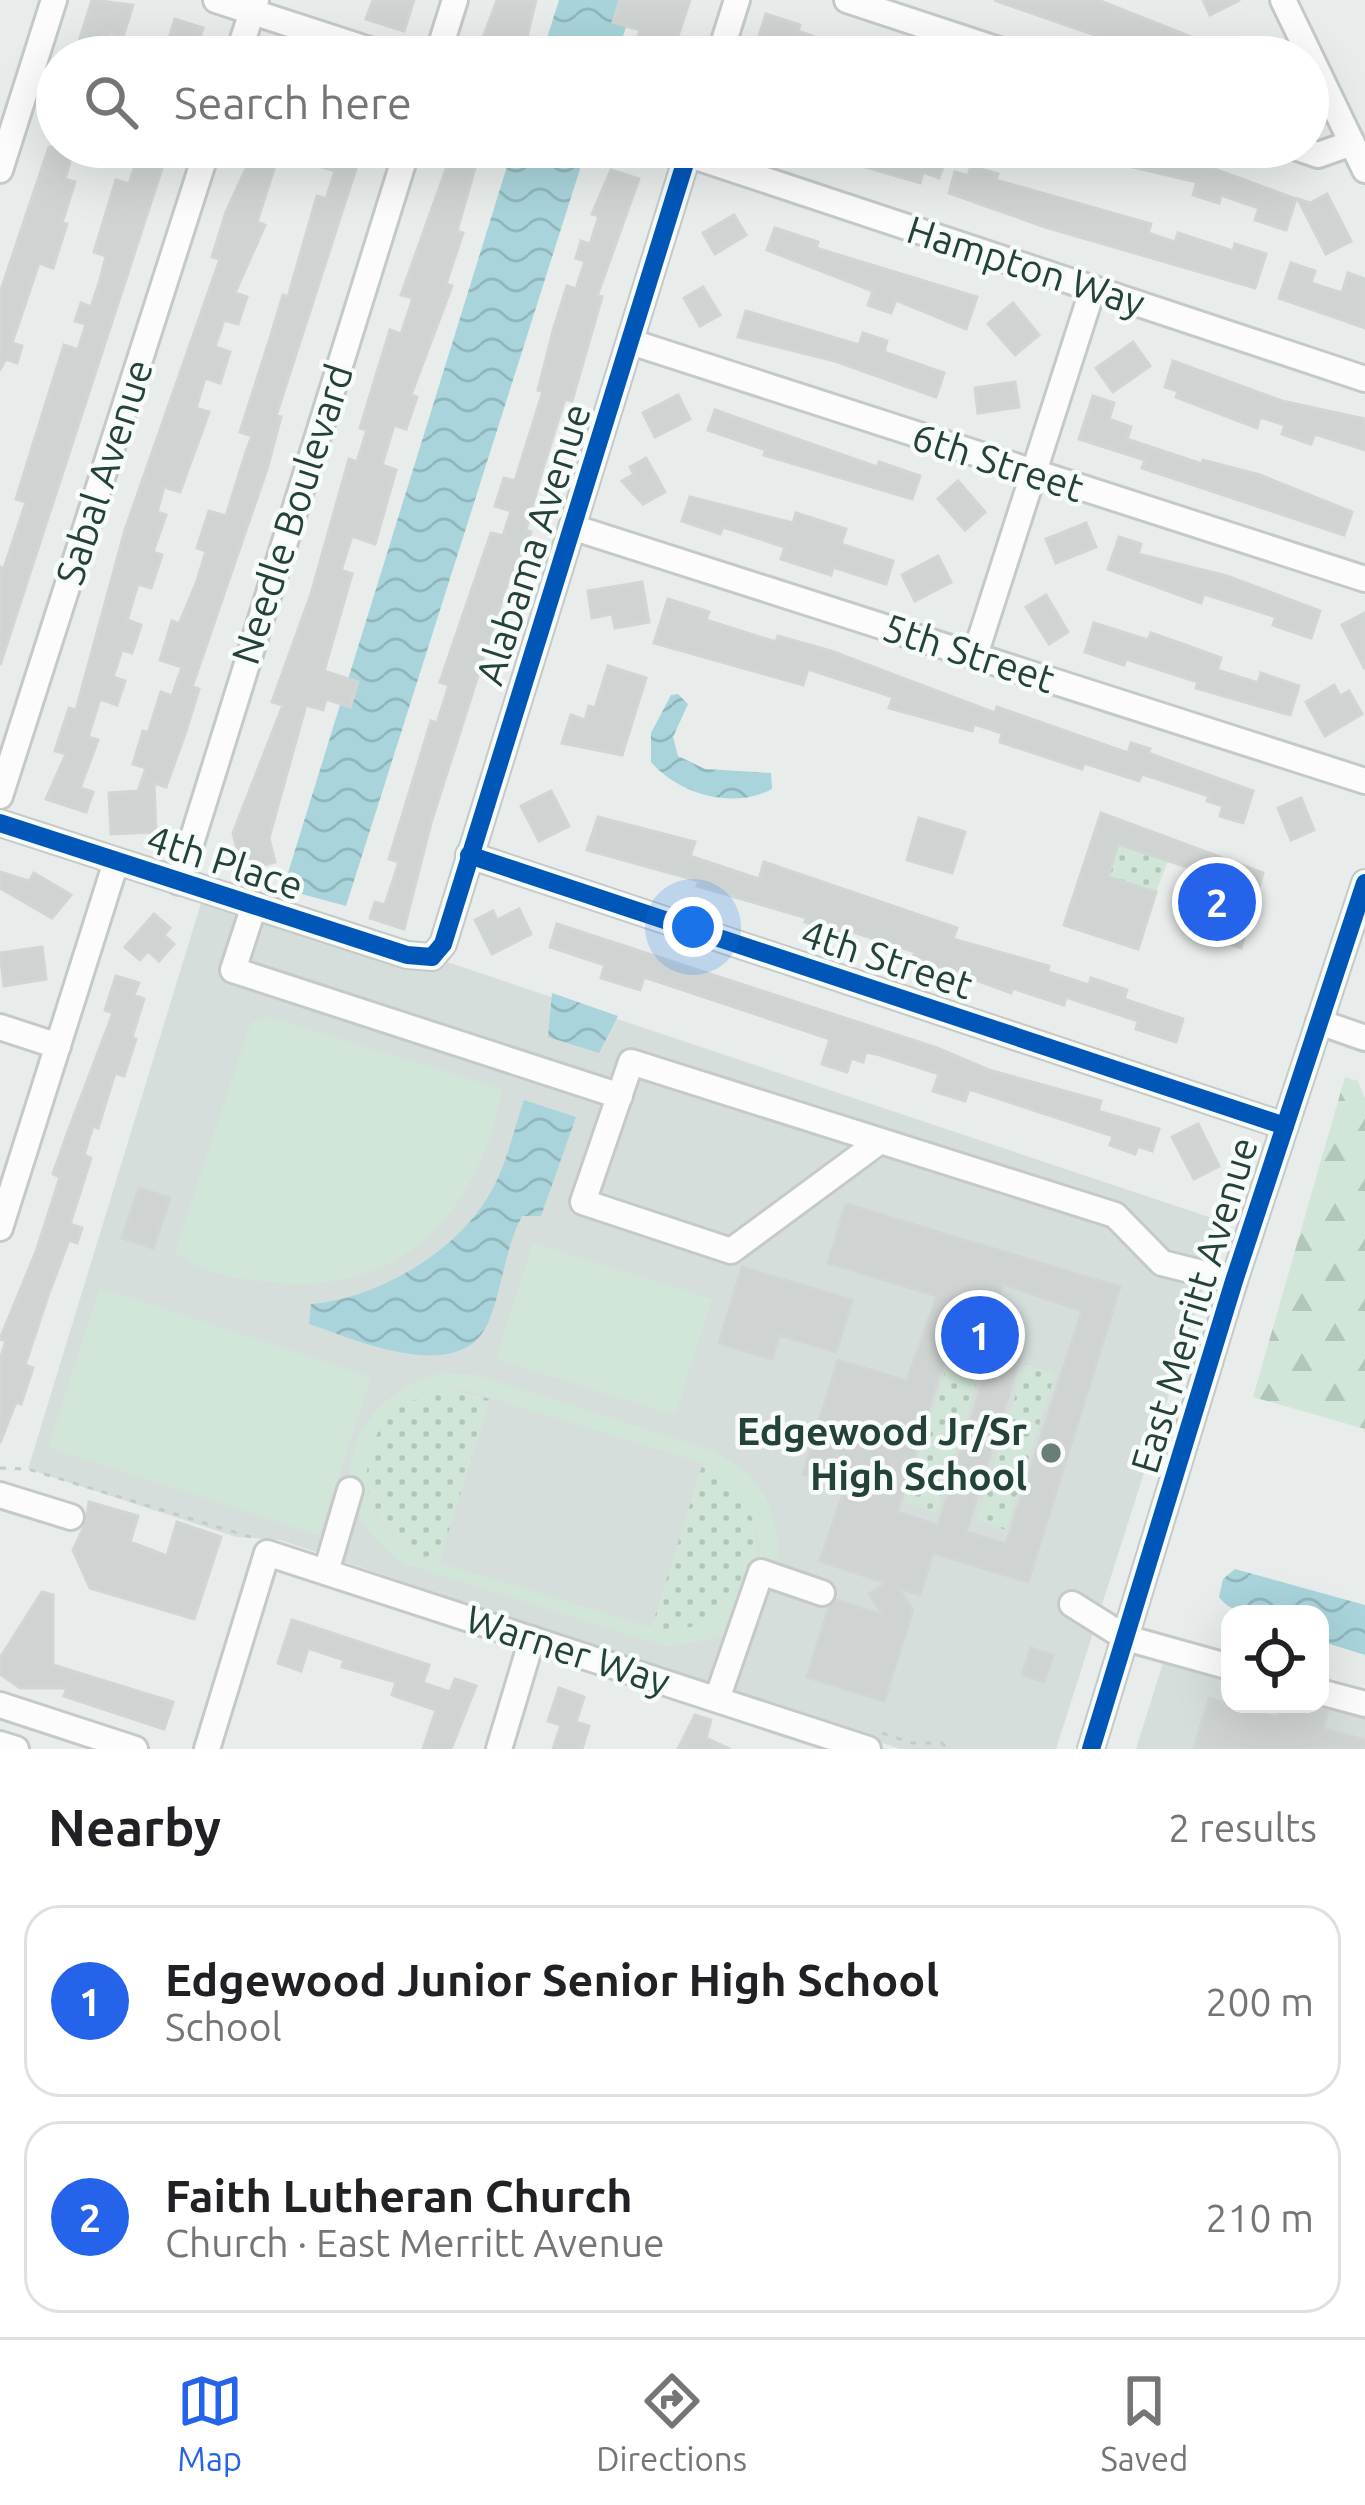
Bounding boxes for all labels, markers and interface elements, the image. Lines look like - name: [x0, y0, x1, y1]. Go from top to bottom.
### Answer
- search box: [36, 36, 1329, 168]
- icon: search: [78, 69, 144, 135]
- text: Search here: [174, 77, 412, 128]
- street label: Hampton Way: [902, 207, 1150, 324]
- street label: Sabal Avenue: [47, 354, 160, 590]
- street label: Needle Boulevard: [223, 359, 360, 669]
- street label: Alabama Avenue: [467, 398, 598, 690]
- street label: 6th Street: [907, 414, 1089, 509]
- street label: 5th Street: [878, 605, 1060, 700]
- street label: 4th Place: [142, 816, 309, 907]
- pin: 2: [1178, 857, 1256, 947]
- your location: [663, 897, 723, 957]
- street label: 4th Street: [796, 911, 978, 1006]
- street label: East Merritt Avenue: [1122, 1132, 1265, 1478]
- pin: 1: [941, 1290, 1019, 1380]
- place label: Edgewood Jr/Sr High School: [737, 1409, 1027, 1497]
- marker: Edgewood Jr/Sr High School: [1038, 1440, 1064, 1466]
- street label: Warner Way: [461, 1596, 675, 1703]
- map controls: [1221, 1605, 1329, 1713]
- button: locate: [1221, 1605, 1329, 1713]
- text: Nearby: [48, 1798, 221, 1856]
- text: 2 results: [1168, 1806, 1317, 1849]
- text: Edgewood Junior Senior High School: [165, 1954, 939, 2005]
- text: 1: [79, 1980, 101, 2023]
- text: 200 m: [1205, 1980, 1314, 2023]
- text: School: [165, 2005, 282, 2048]
- text: Faith Lutheran Church: [165, 2170, 633, 2221]
- text: 2: [79, 2196, 101, 2239]
- text: 210 m: [1205, 2196, 1314, 2239]
- text: Church · East Merritt Avenue: [165, 2221, 665, 2264]
- tab: Map: [177, 2368, 243, 2477]
- tab: Directions: [596, 2368, 747, 2477]
- tab: Saved: [1100, 2368, 1188, 2477]

